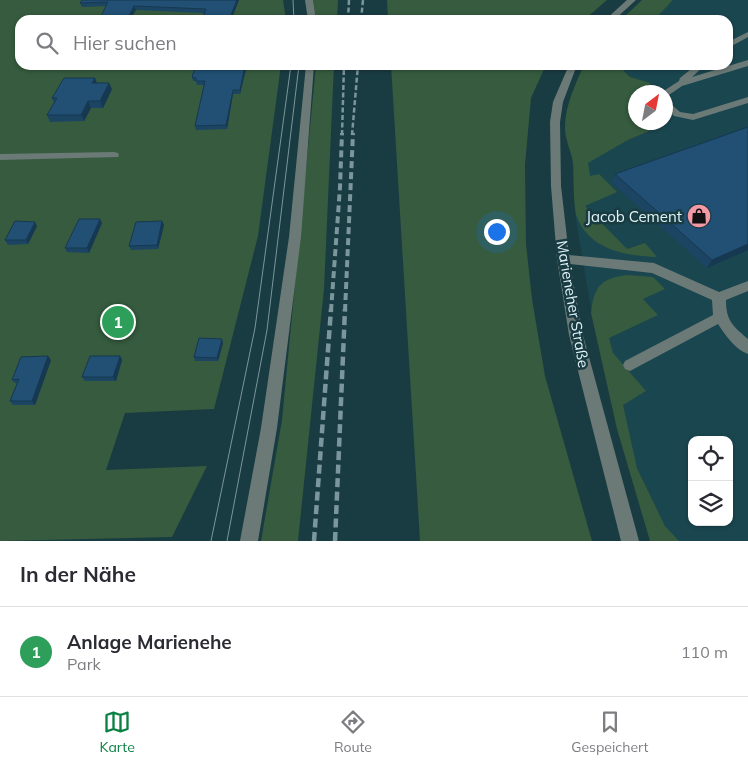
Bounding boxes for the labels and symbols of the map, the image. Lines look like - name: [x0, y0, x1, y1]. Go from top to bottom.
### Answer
- north arrow: [628, 85, 673, 130]
- shop icon: Jacob Cement: [686, 203, 712, 229]
- place label: Jacob Cement: [586, 207, 682, 226]
- your location: [484, 219, 510, 245]
- street label: Marieneher Straße: [552, 239, 594, 369]
- pin: 1: [102, 303, 134, 341]

